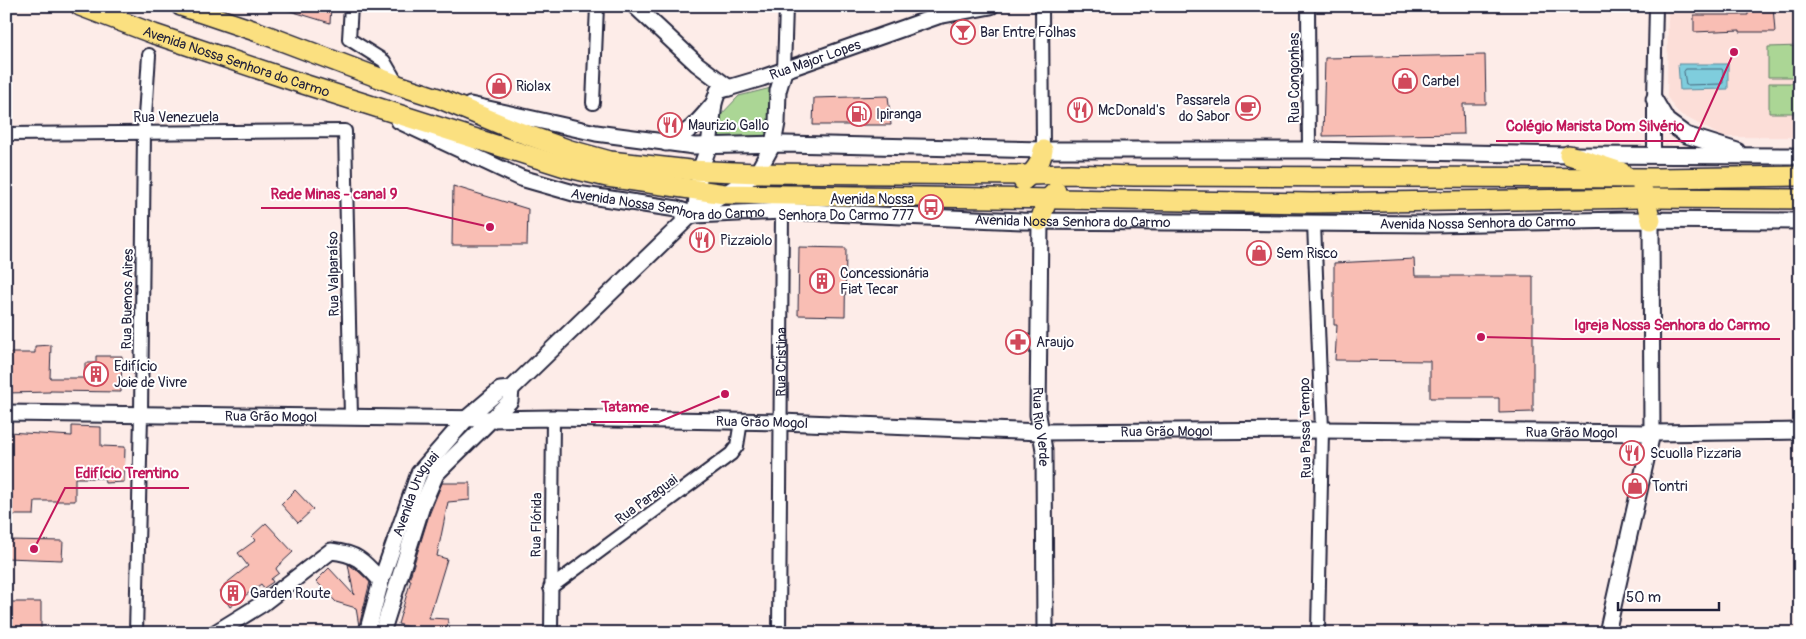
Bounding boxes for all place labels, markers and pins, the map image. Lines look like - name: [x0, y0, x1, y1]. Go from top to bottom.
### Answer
- bar icon: Bar Entre Folhas: [950, 19, 976, 45]
- place label: Bar Entre Folhas: [980, 24, 1076, 41]
- shop icon: Carbel: [1392, 68, 1418, 94]
- shop icon: Riolax: [486, 73, 512, 99]
- place label: Carbel: [1422, 73, 1459, 90]
- place label: Riolax: [516, 78, 551, 95]
- place label: Passarela do Sabor: [1176, 92, 1230, 125]
- cafe icon: Passarela do Sabor: [1235, 95, 1261, 121]
- restaurant icon: McDonald's: [1067, 97, 1093, 123]
- fuel station icon: Ipiranga: [846, 101, 872, 127]
- place label: McDonald's: [1098, 102, 1166, 119]
- place label: Ipiranga: [876, 106, 922, 123]
- callout: Colégio Marista Dom Silvério: [1496, 111, 1694, 141]
- restaurant icon: Maurizio Gallo: [657, 112, 683, 138]
- place label: Maurizio Gallo: [688, 117, 770, 134]
- callout: Rede Minas - canal 9: [261, 178, 407, 208]
- place label: Avenida Nossa Senhora Do Carmo 777: [778, 191, 915, 224]
- bus stop icon: Avenida Nossa Senhora Do Carmo 777: [918, 194, 944, 220]
- restaurant icon: Pizzaiolo: [689, 227, 715, 253]
- place label: Pizzaiolo: [720, 232, 773, 249]
- shop icon: Sem Risco: [1246, 240, 1272, 266]
- place label: Sem Risco: [1276, 245, 1338, 262]
- place label: Concessionária Fiat Tecar: [840, 265, 929, 298]
- building icon: Concessionária Fiat Tecar: [809, 268, 835, 294]
- callout: Igreja Nossa Senhora do Carmo: [1563, 309, 1780, 339]
- pharmacy icon: Araujo: [1005, 329, 1031, 355]
- place label: Araujo: [1036, 334, 1075, 351]
- place label: Edifício Joie de Vivre: [114, 358, 187, 391]
- building icon: Edifício Joie de Vivre: [83, 361, 109, 387]
- callout: Tatame: [591, 392, 659, 422]
- restaurant icon: Scuolla Pizzaria: [1619, 440, 1645, 466]
- place label: Scuolla Pizzaria: [1650, 445, 1741, 462]
- callout: Edifício Trentino: [65, 458, 189, 488]
- shop icon: Tontri: [1622, 473, 1648, 499]
- place label: Tontri: [1652, 478, 1688, 495]
- building icon: Garden Route: [220, 580, 246, 606]
- place label: Garden Route: [250, 585, 330, 602]

